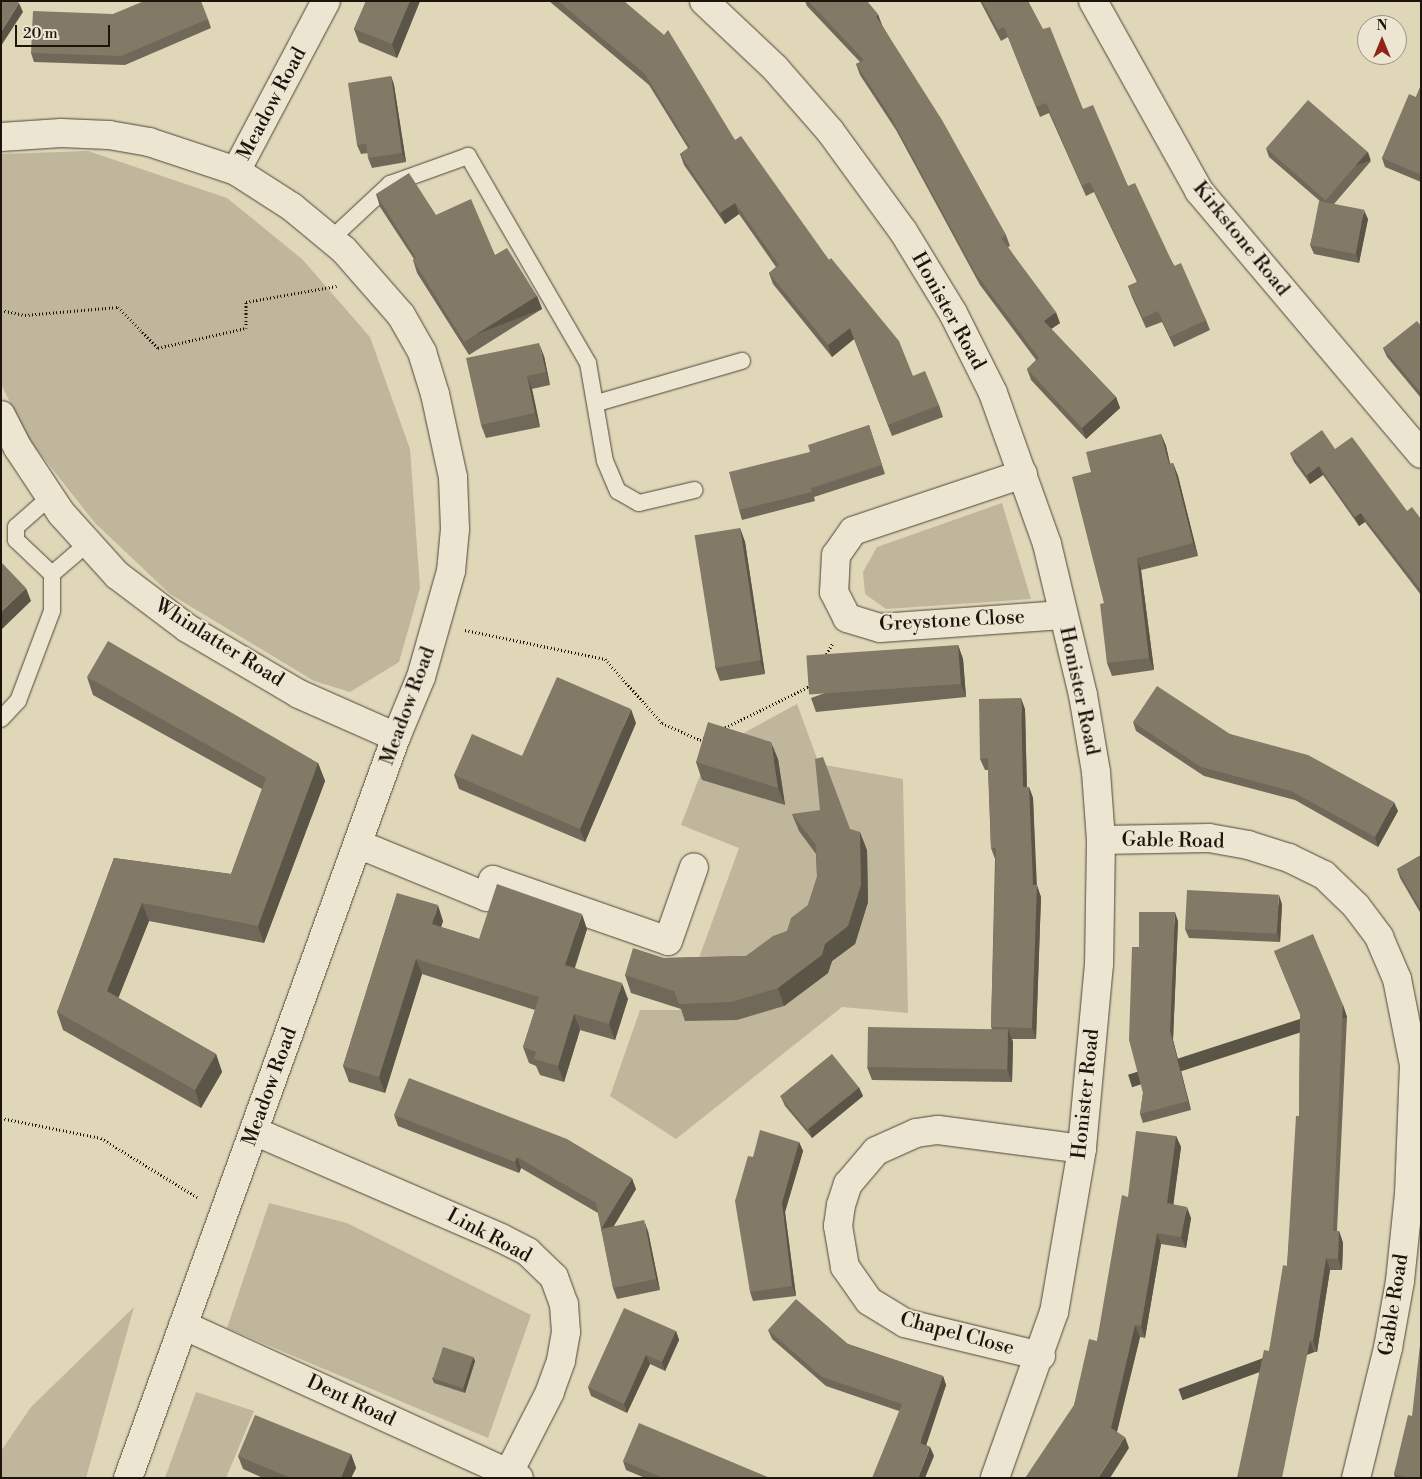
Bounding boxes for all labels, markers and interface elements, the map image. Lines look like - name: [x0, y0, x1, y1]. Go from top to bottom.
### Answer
- scale bar: [18, 15, 112, 47]
- north arrow: [1357, 15, 1407, 65]
- text: N: [1376, 17, 1388, 35]
- text: 20 m: [23, 24, 58, 43]
- street label: Meadow Road: [232, 43, 312, 165]
- street label: Kirkstone Road: [1188, 177, 1294, 301]
- street label: Honister Road: [906, 248, 990, 374]
- street label: Whinlatter Road: [150, 594, 288, 692]
- street label: Greystone Close: [879, 605, 1025, 637]
- street label: Honister Road: [1054, 625, 1104, 757]
- street label: Meadow Road: [375, 643, 441, 769]
- street label: Gable Road: [1121, 828, 1225, 854]
- street label: Meadow Road: [237, 1024, 303, 1150]
- street label: Honister Road: [1067, 1028, 1105, 1160]
- street label: Link Road: [442, 1204, 536, 1268]
- street label: Gable Road: [1374, 1252, 1414, 1358]
- street label: Chapel Close: [897, 1307, 1017, 1361]
- street label: Dent Road: [303, 1370, 399, 1432]

